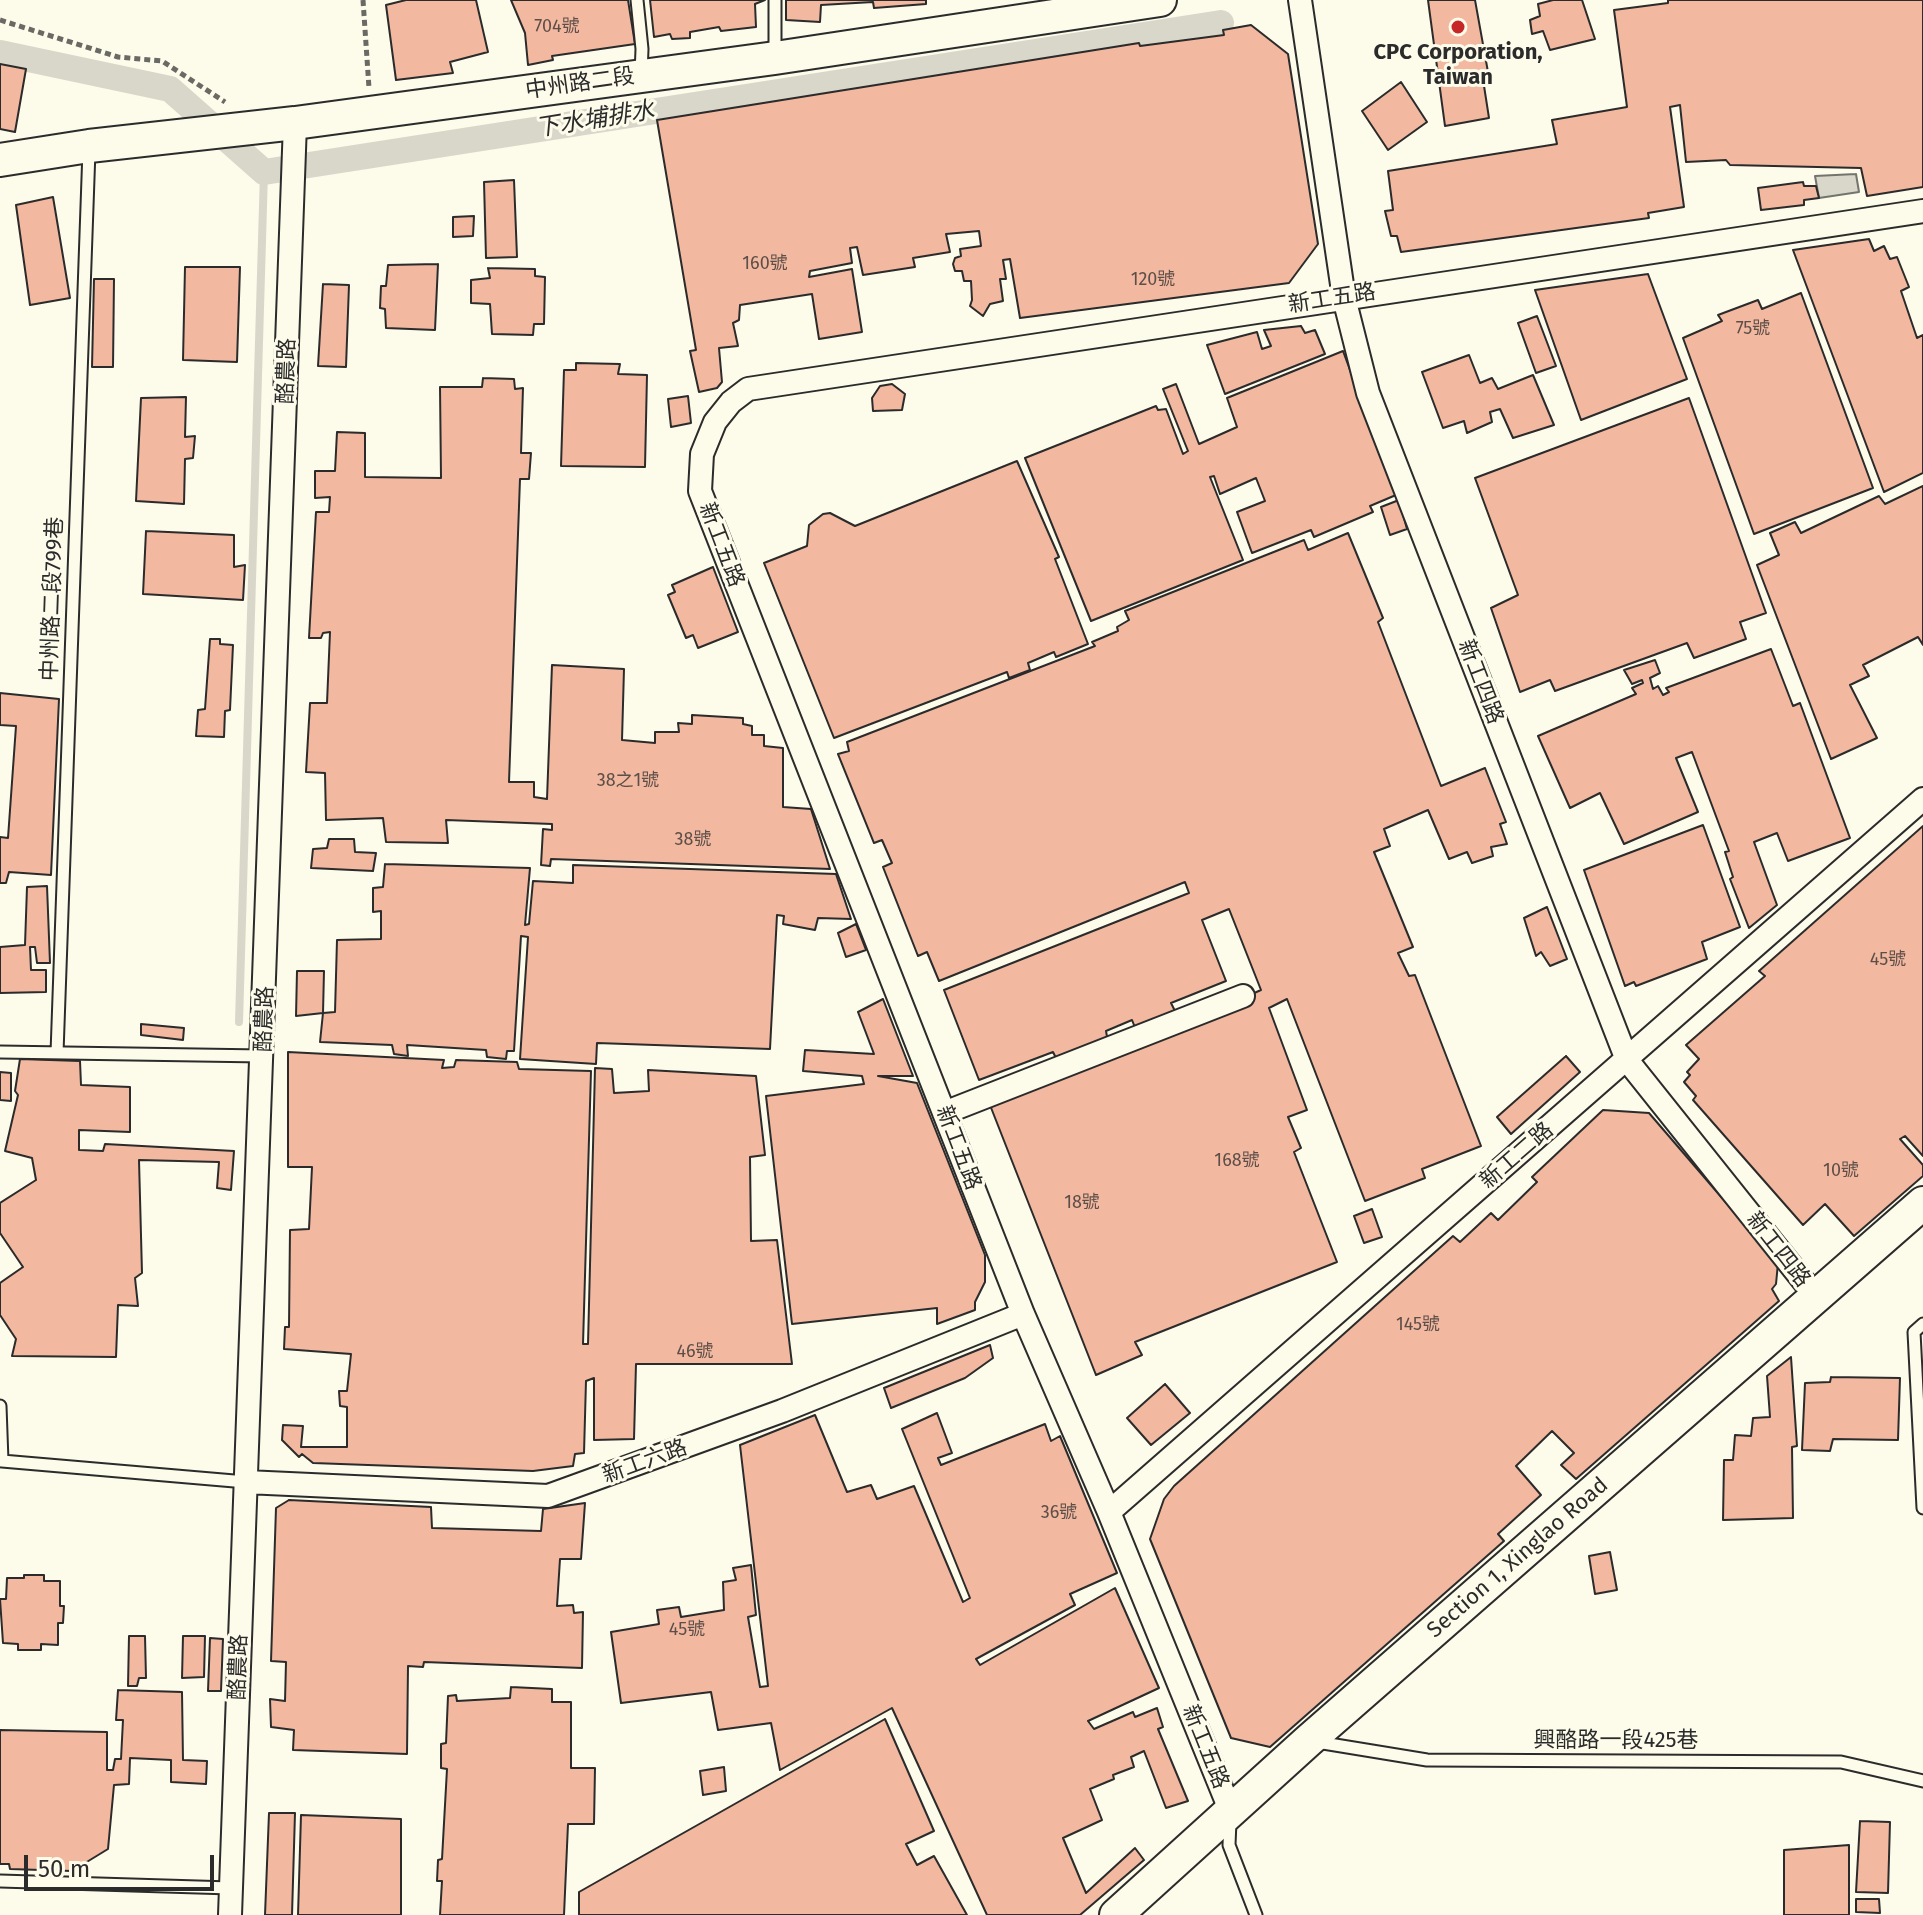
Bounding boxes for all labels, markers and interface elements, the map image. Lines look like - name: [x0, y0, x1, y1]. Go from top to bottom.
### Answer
- house number: 704號: [534, 16, 580, 38]
- marker: CPC Corporation, Taiwan: [1449, 18, 1467, 36]
- place label: CPC Corporation, Taiwan: [1373, 40, 1543, 92]
- street label: 中州路二段: [524, 63, 636, 105]
- water label: 下水埔排水: [533, 96, 657, 144]
- house number: 160號: [742, 253, 788, 275]
- house number: 120號: [1131, 269, 1175, 291]
- street label: 新工五路: [1286, 279, 1378, 319]
- house number: 75號: [1736, 318, 1770, 340]
- street label: 酪農路: [273, 338, 301, 404]
- street label: 新工五路: [693, 499, 749, 591]
- street label: 中州路二段799巷: [37, 516, 69, 682]
- street label: 新工四路: [1452, 636, 1508, 728]
- house number: 38之1號: [597, 770, 659, 792]
- house number: 38號: [675, 829, 711, 851]
- house number: 45號: [1870, 949, 1906, 971]
- street label: 酪農路: [251, 986, 279, 1052]
- street label: 新工五路: [930, 1102, 986, 1194]
- street label: 新工二路: [1475, 1117, 1559, 1195]
- house number: 168號: [1214, 1150, 1260, 1172]
- house number: 10號: [1823, 1160, 1859, 1182]
- house number: 18號: [1064, 1192, 1100, 1214]
- street label: 新工四路: [1741, 1207, 1815, 1293]
- house number: 145號: [1396, 1314, 1440, 1336]
- house number: 46號: [676, 1341, 714, 1363]
- street label: 新工六路: [599, 1435, 691, 1489]
- street label: Section 1, Xinglao Road: [1422, 1472, 1614, 1644]
- house number: 36號: [1041, 1502, 1077, 1524]
- house number: 45號: [669, 1619, 705, 1641]
- street label: 酪農路: [225, 1634, 253, 1700]
- street label: 新工五路: [1176, 1701, 1234, 1793]
- street label: 興酪路一段425巷: [1533, 1728, 1699, 1754]
- scale bar: [28, 1839, 218, 1889]
- text: 50 m: [38, 1855, 90, 1883]

